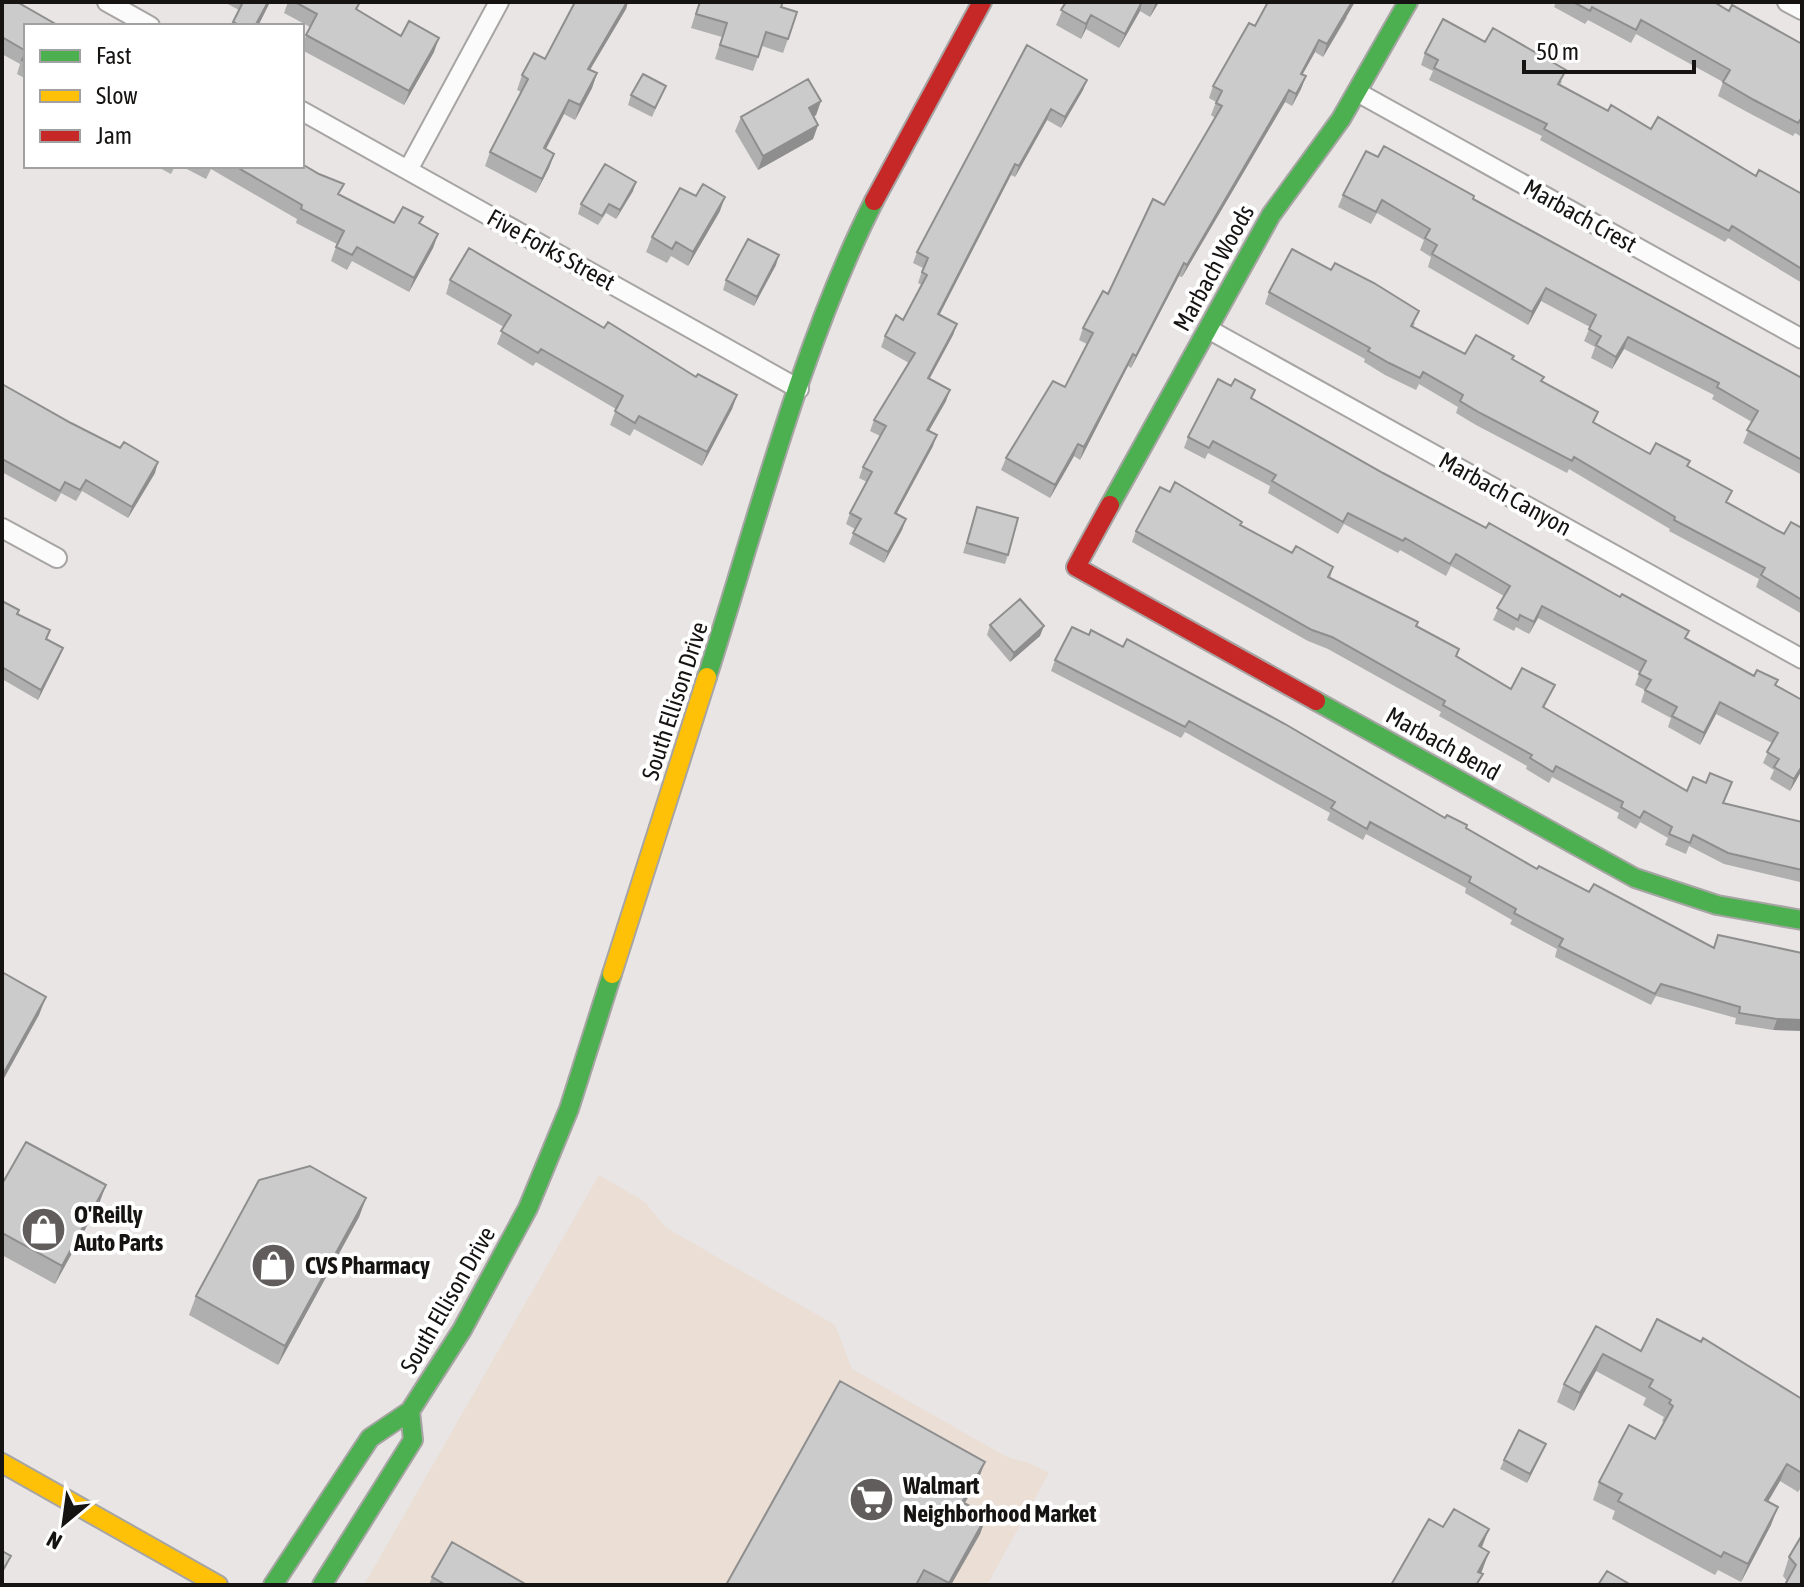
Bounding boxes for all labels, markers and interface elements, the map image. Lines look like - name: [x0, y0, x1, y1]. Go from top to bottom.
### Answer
- legend: [24, 24, 304, 168]
- scale bar: [1524, 24, 1694, 74]
- text: 50 m: [1536, 38, 1579, 65]
- text: Fast: [96, 42, 132, 69]
- text: Slow: [96, 82, 138, 109]
- text: Jam: [96, 122, 132, 149]
- street label: Marbach Crest: [1519, 173, 1641, 258]
- street label: Marbach Woods: [1168, 200, 1259, 335]
- street label: Five Forks Street: [483, 203, 620, 296]
- street label: Marbach Canyon: [1434, 446, 1576, 541]
- street label: South Ellison Drive: [636, 618, 713, 783]
- street label: Marbach Bend: [1382, 701, 1505, 786]
- place label: O'Reilly Auto Parts: [73, 1201, 164, 1256]
- shop icon: O'Reilly Auto Parts: [19, 1205, 67, 1253]
- street label: South Ellison Drive: [395, 1222, 500, 1378]
- shop icon: CVS Pharmacy: [250, 1242, 298, 1290]
- place label: CVS Pharmacy: [305, 1252, 430, 1279]
- place label: Walmart Neighborhood Market: [902, 1472, 1096, 1527]
- supermarket icon: Walmart Neighborhood Market: [848, 1476, 896, 1524]
- north arrow: [24, 1483, 104, 1563]
- text: N: [42, 1526, 66, 1555]

